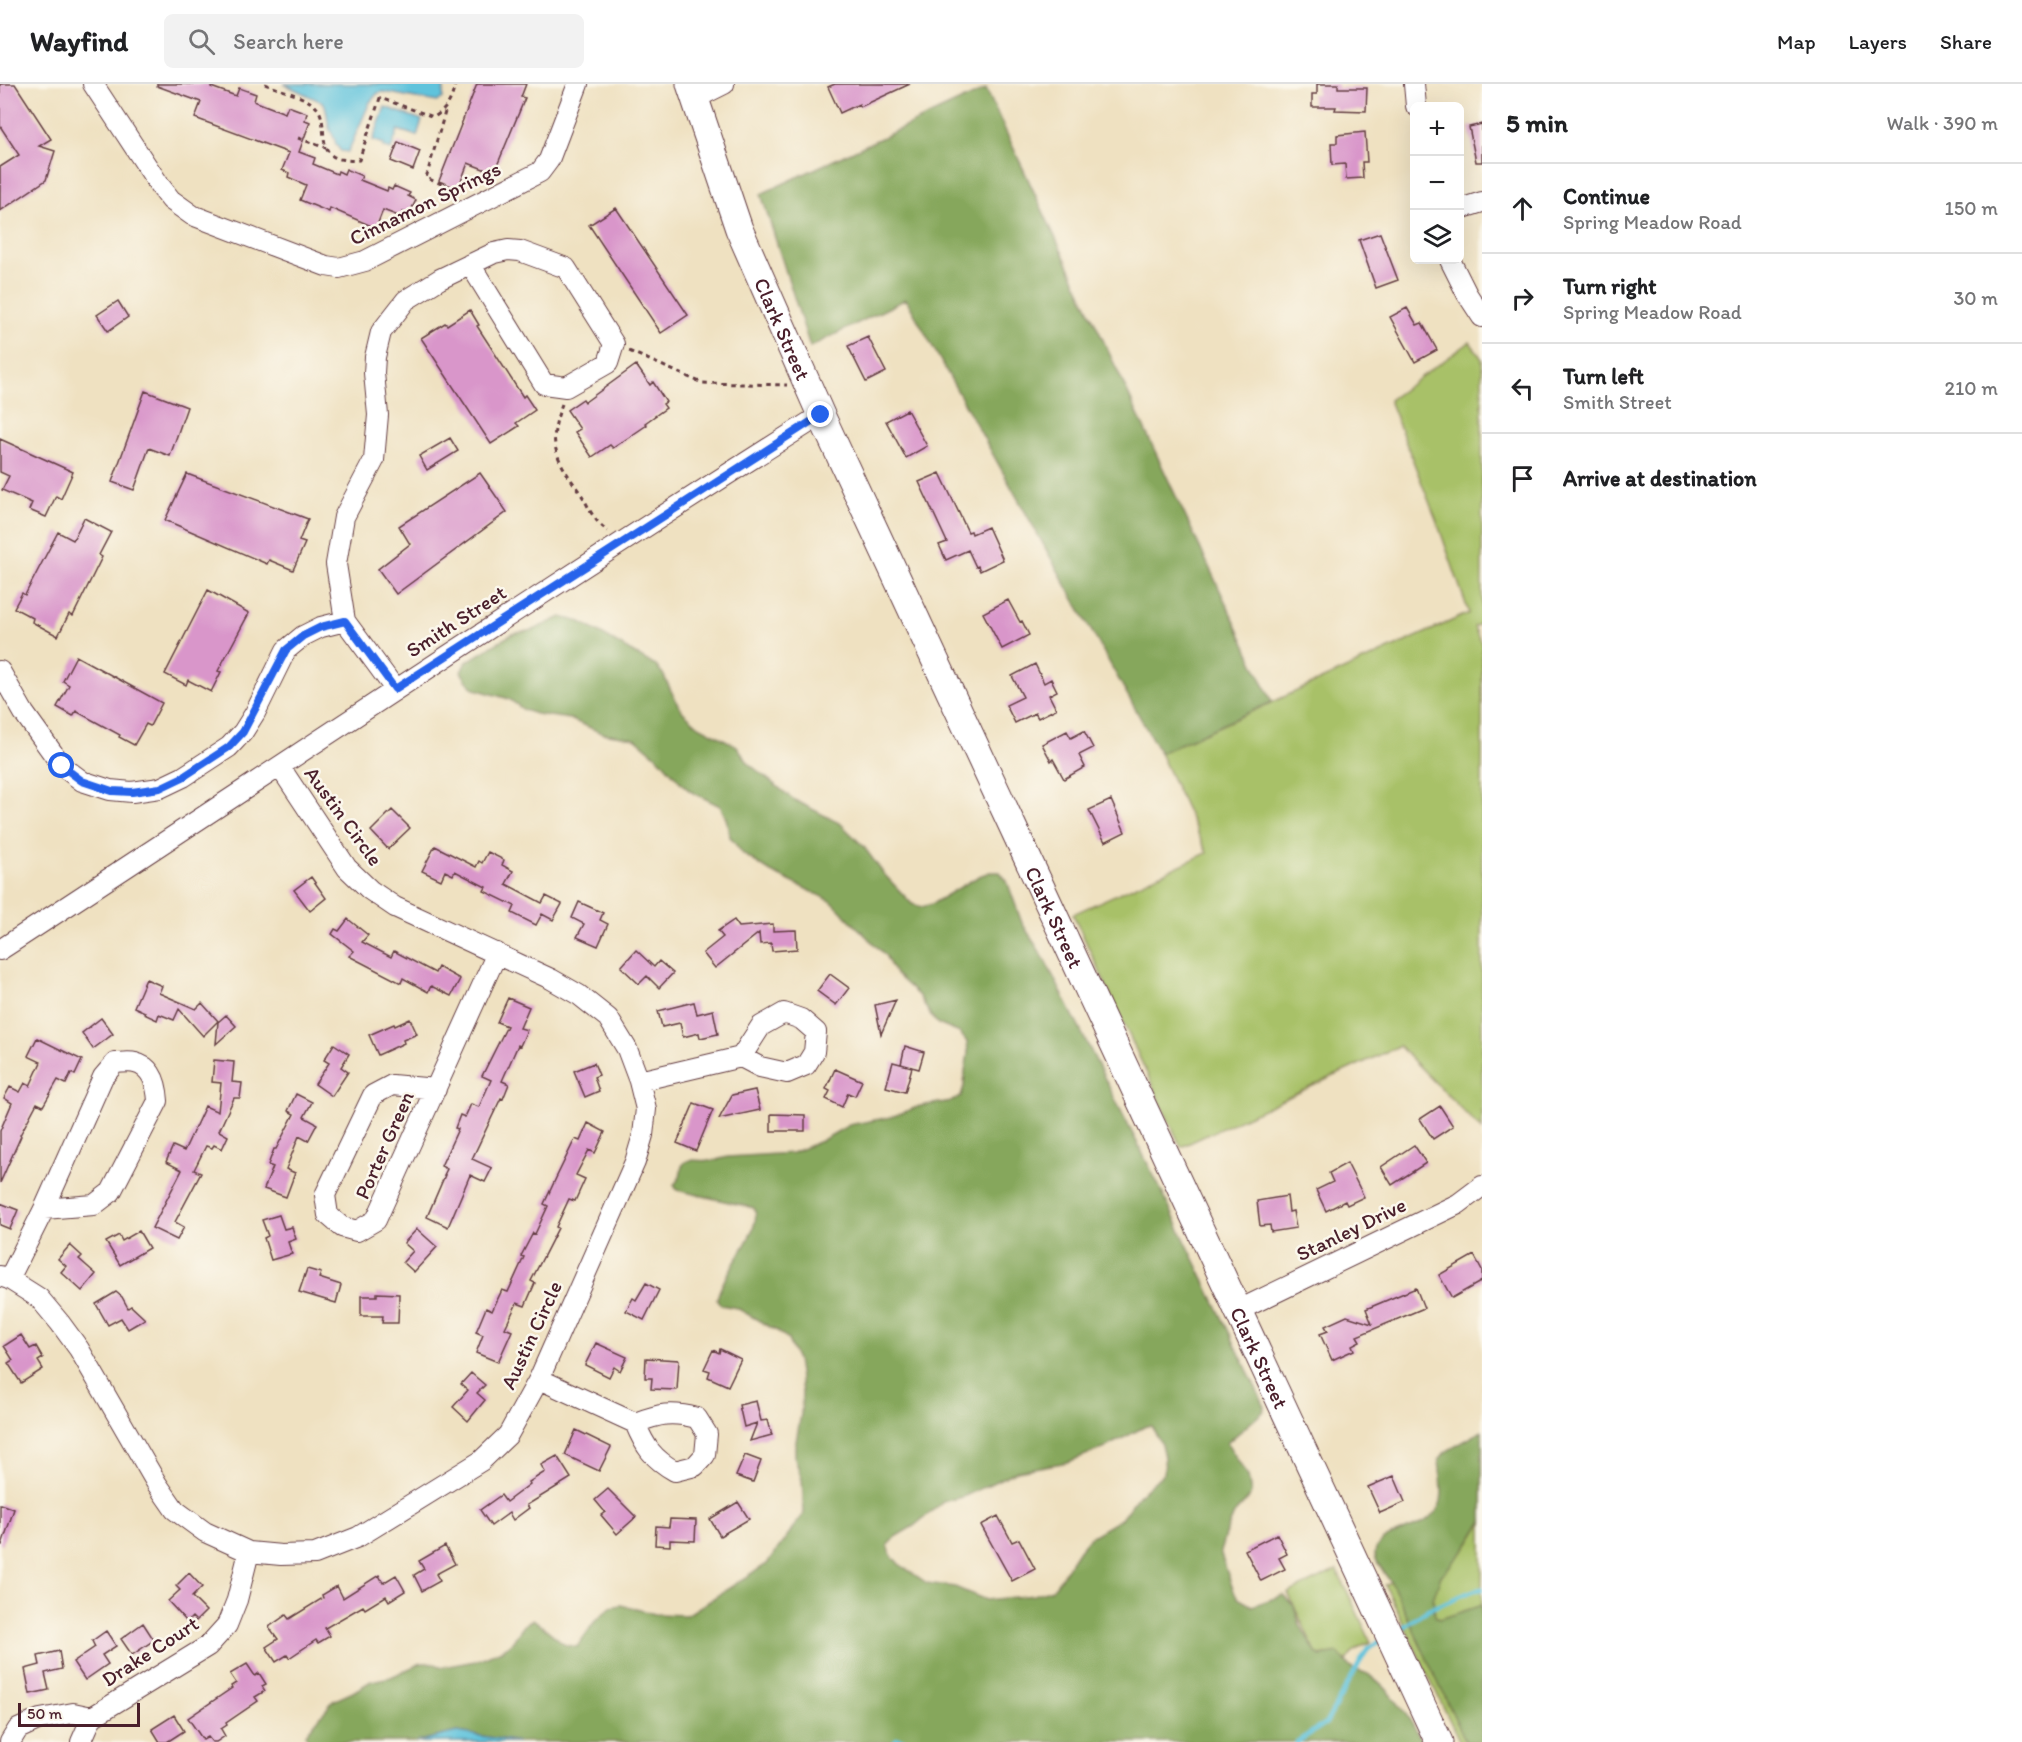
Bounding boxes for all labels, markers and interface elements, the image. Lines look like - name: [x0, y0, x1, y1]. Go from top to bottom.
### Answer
- search box: [164, 14, 584, 68]
- text: Wayfind: [30, 24, 128, 58]
- icon: search: [185, 25, 218, 58]
- text: Search here: [233, 28, 344, 55]
- text: Map: [1777, 29, 1816, 54]
- text: Layers: [1849, 29, 1907, 54]
- text: Share: [1940, 29, 1992, 54]
- map controls: [1410, 102, 1464, 264]
- button: +: [1410, 102, 1464, 156]
- text: 5 min: [1506, 107, 1568, 139]
- text: Walk · 390 m: [1887, 111, 1998, 135]
- street label: Cinnamon Springs: [345, 156, 505, 250]
- button: −: [1410, 156, 1464, 210]
- text: Continue: [1563, 183, 1650, 210]
- icon: ahead: [1506, 192, 1539, 225]
- text: 150 m: [1945, 196, 1998, 220]
- button: layers: [1410, 210, 1464, 264]
- text: Spring Meadow Road: [1563, 210, 1742, 234]
- text: Turn right: [1563, 273, 1657, 300]
- street label: Clark Street: [749, 274, 817, 384]
- icon: right: [1506, 282, 1539, 315]
- text: 30 m: [1953, 286, 1998, 310]
- text: Spring Meadow Road: [1563, 300, 1742, 324]
- text: Turn left: [1563, 363, 1644, 390]
- icon: left: [1506, 372, 1539, 405]
- text: 210 m: [1945, 376, 1998, 400]
- text: Smith Street: [1563, 390, 1672, 414]
- route end: [807, 401, 833, 427]
- icon: arrive: [1506, 462, 1539, 495]
- text: Arrive at destination: [1563, 465, 1757, 492]
- street label: Smith Street: [401, 579, 511, 663]
- route start: [48, 752, 74, 778]
- street label: Austin Circle: [300, 761, 388, 871]
- street label: Clark Street: [1020, 862, 1089, 972]
- street label: Porter Green: [349, 1087, 419, 1203]
- street label: Stanley Drive: [1292, 1192, 1410, 1266]
- street label: Austin Circle: [495, 1277, 567, 1393]
- street label: Clark Street: [1225, 1303, 1294, 1412]
- street label: Drake Court: [97, 1610, 203, 1692]
- scale bar: [18, 1700, 140, 1728]
- text: 50 m: [27, 1704, 62, 1723]

